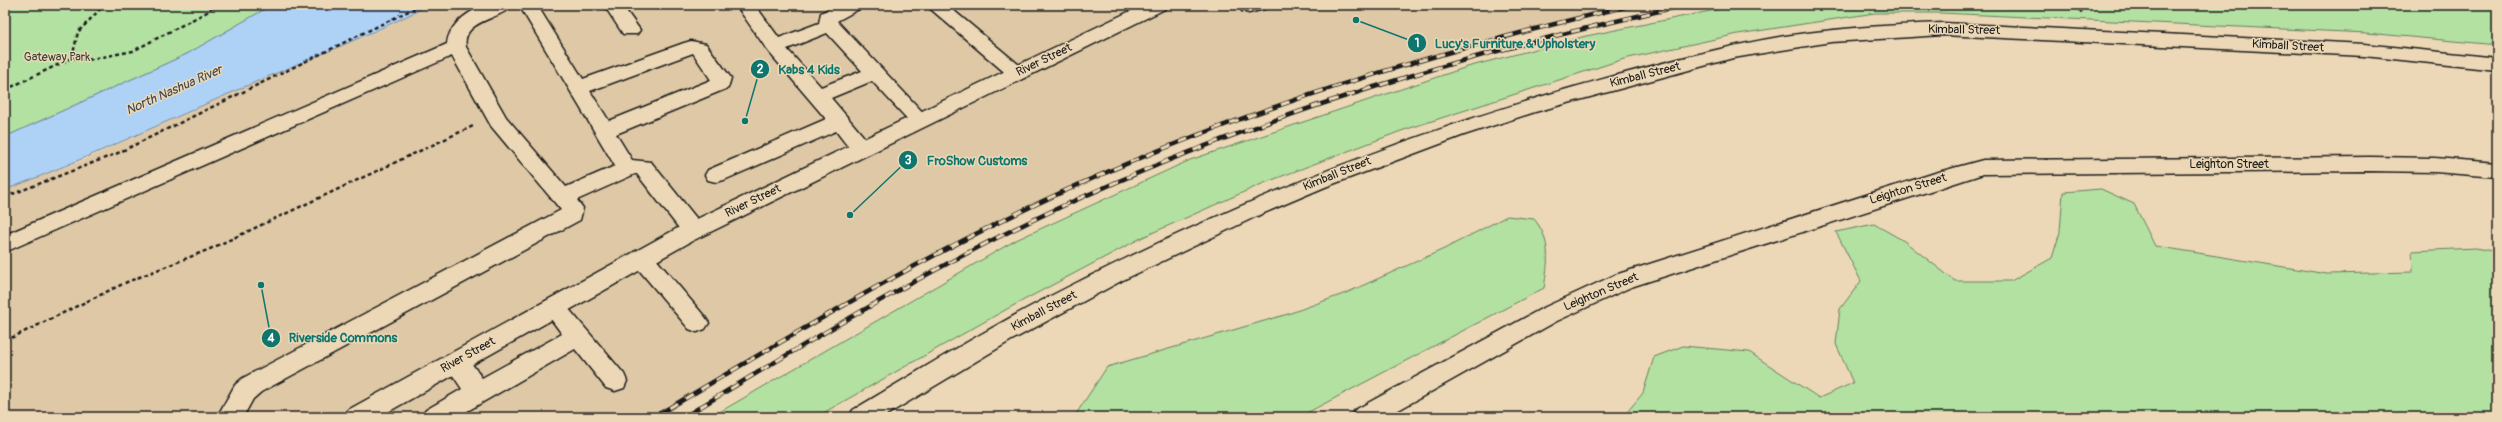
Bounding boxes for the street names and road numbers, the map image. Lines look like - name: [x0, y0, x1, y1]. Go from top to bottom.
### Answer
- street label: Kimball Street: [1928, 22, 2000, 38]
- street label: Kimball Street: [2252, 37, 2325, 55]
- street label: River Street: [1014, 40, 1074, 80]
- street label: Kimball Street: [1608, 59, 1682, 91]
- street label: Kimball Street: [1301, 153, 1373, 194]
- street label: Leighton Street: [2189, 157, 2269, 172]
- street label: Leighton Street: [1868, 170, 1948, 208]
- street label: River Street: [723, 181, 783, 221]
- street label: Leighton Street: [1561, 269, 1641, 314]
- street label: Kimball Street: [1009, 287, 1079, 335]
- street label: River Street: [438, 334, 498, 376]

